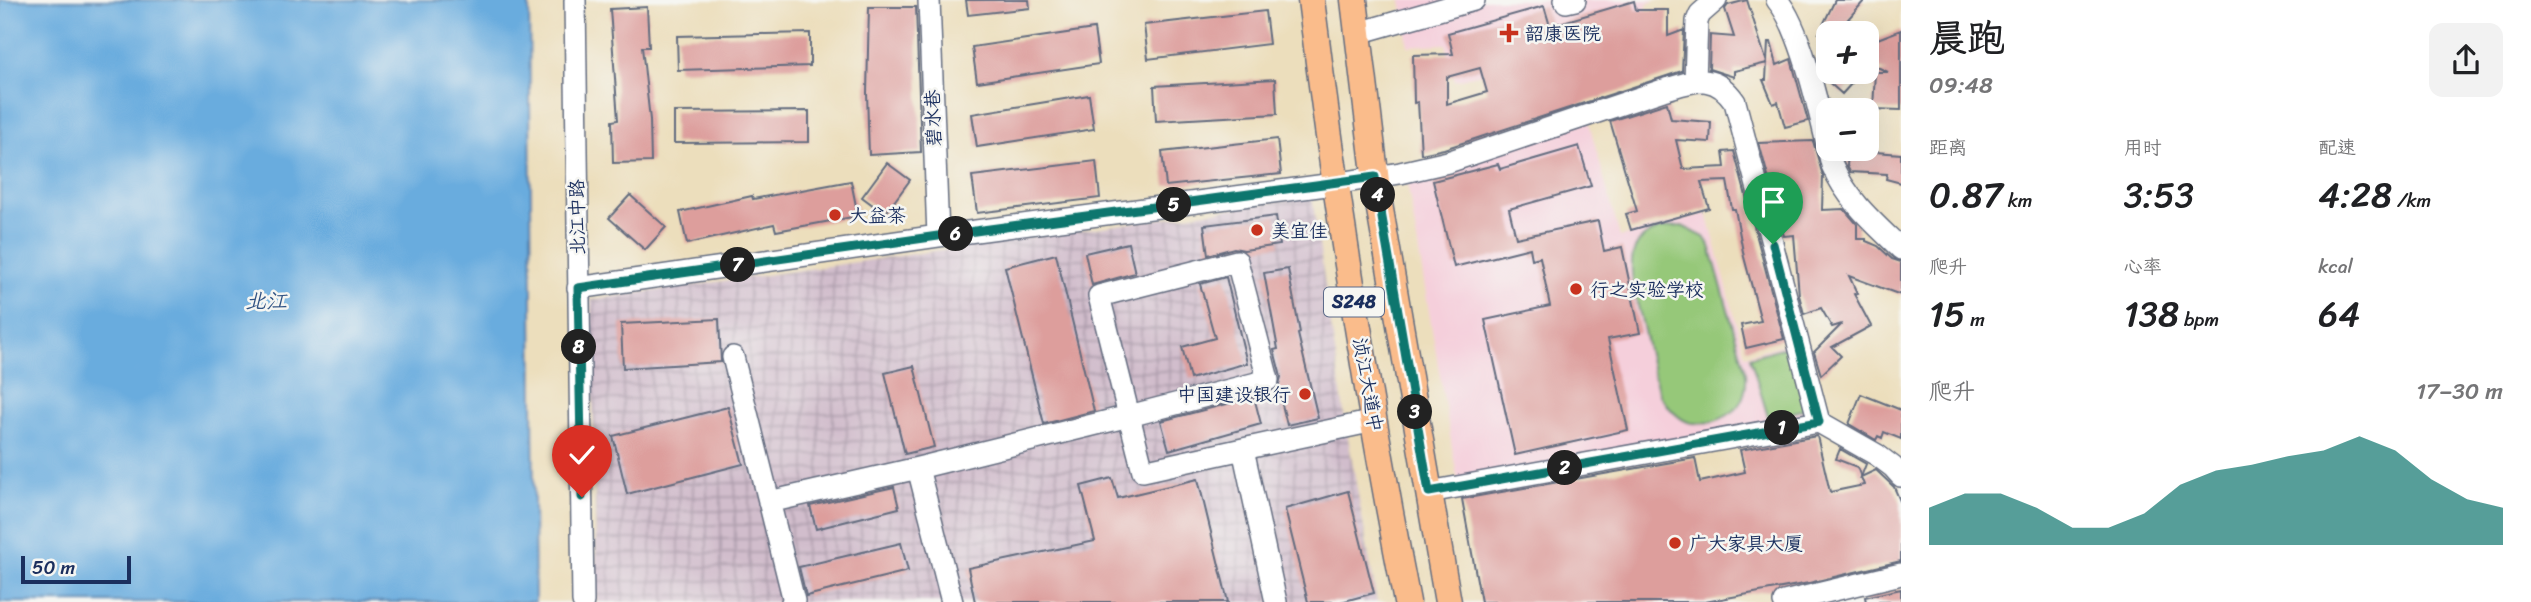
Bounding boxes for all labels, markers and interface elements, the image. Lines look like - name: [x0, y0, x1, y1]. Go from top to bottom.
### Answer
- text: 晨跑: [1929, 5, 2005, 72]
- place label: 韶康医院: [1525, 17, 1601, 50]
- map controls: [1816, 21, 1879, 161]
- button: +: [1816, 21, 1879, 84]
- marker: 韶康医院: [1499, 23, 1519, 43]
- button: share: [2429, 23, 2503, 97]
- text: 09:48: [1929, 65, 1993, 106]
- street label: 碧水巷: [916, 89, 950, 147]
- button: −: [1816, 98, 1879, 161]
- text: 距离: [1929, 131, 1967, 164]
- text: 用时: [2124, 131, 2162, 164]
- text: 配速: [2318, 131, 2356, 164]
- text: 0.87: [1929, 164, 2003, 226]
- text: 3:53: [2124, 164, 2194, 226]
- text: 4:28: [2318, 164, 2392, 226]
- pin: [1743, 172, 1803, 244]
- pin: 4: [1360, 178, 1396, 212]
- text: 4: [1372, 178, 1383, 211]
- street label: 北江中路: [560, 179, 594, 255]
- icon: arrive: [1754, 183, 1792, 221]
- text: km: [2003, 184, 2032, 217]
- text: /km: [2392, 184, 2431, 217]
- pin: 5: [1156, 188, 1192, 222]
- text: 5: [1168, 188, 1179, 221]
- place label: 大益茶: [849, 199, 906, 232]
- marker: 大益茶: [827, 207, 843, 223]
- place label: 美宜佳: [1271, 214, 1328, 247]
- pin: 6: [939, 216, 974, 252]
- text: 6: [950, 217, 961, 250]
- marker: 美宜佳: [1249, 222, 1265, 238]
- pin: 7: [720, 247, 756, 282]
- text: 7: [732, 248, 743, 281]
- text: 爬升: [1929, 250, 1967, 283]
- text: 心率: [2124, 250, 2162, 283]
- text: kcal: [2318, 250, 2353, 283]
- place label: 行之实验学校: [1590, 273, 1704, 306]
- marker: 行之实验学校: [1568, 281, 1584, 297]
- water label: 北江: [245, 282, 288, 320]
- text: 15: [1929, 283, 1965, 345]
- text: 138: [2124, 283, 2179, 345]
- text: 64: [2318, 283, 2360, 345]
- road number: S248: [1324, 288, 1384, 316]
- text: m: [1965, 303, 1985, 336]
- text: bpm: [2179, 303, 2219, 336]
- pin: 8: [562, 330, 596, 364]
- text: 8: [573, 330, 584, 363]
- street label: 浈江大道中: [1344, 335, 1392, 435]
- text: 爬升: [1929, 371, 1975, 412]
- text: 17–30 m: [2416, 371, 2503, 412]
- place label: 中国建设银行: [1177, 378, 1291, 411]
- marker: 中国建设银行: [1297, 386, 1313, 402]
- pin: 3: [1398, 394, 1432, 430]
- text: 3: [1409, 395, 1420, 428]
- pin: 1: [1764, 410, 1800, 446]
- text: 1: [1777, 411, 1786, 444]
- pin: [552, 425, 612, 497]
- icon: check: [563, 436, 601, 474]
- pin: 2: [1548, 450, 1582, 486]
- text: 2: [1559, 451, 1570, 484]
- place label: 广大家具大厦: [1689, 527, 1803, 560]
- marker: 广大家具大厦: [1667, 535, 1683, 551]
- text: 50 m: [32, 551, 75, 584]
- scale bar: [21, 553, 131, 585]

